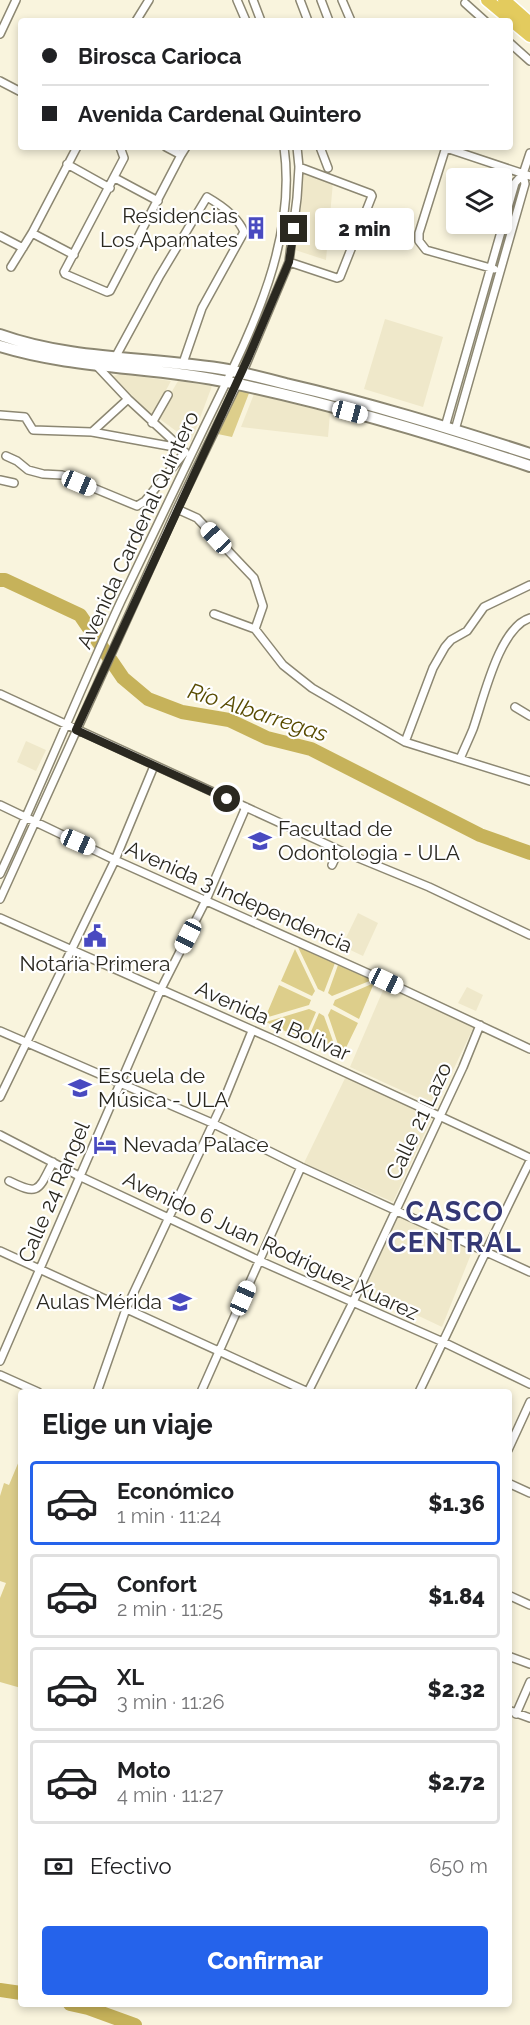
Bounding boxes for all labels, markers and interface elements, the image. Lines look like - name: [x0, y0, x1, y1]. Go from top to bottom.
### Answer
- text: Birosca Carioca: [78, 43, 242, 69]
- text: Avenida Cardenal Quintero: [78, 101, 361, 127]
- map controls: [446, 168, 512, 234]
- button: layers: [446, 168, 512, 234]
- place label: Residencias Los Apamates: [100, 203, 238, 252]
- callout: 2 min: [315, 208, 414, 250]
- building icon: Residencias Los Apamates: [243, 215, 269, 241]
- route end: [280, 215, 307, 242]
- text: 2 min: [338, 217, 391, 241]
- car: [330, 399, 370, 425]
- street label: Avenida Cardenal Quintero: [71, 407, 204, 653]
- car: [59, 468, 99, 498]
- car: [197, 519, 235, 557]
- water label: Río Albarregas: [185, 677, 331, 747]
- route start: [213, 785, 240, 812]
- place label: Facultad de Odontologia - ULA: [278, 816, 460, 865]
- car: [58, 826, 98, 858]
- school or university icon: Facultad de Odontologia - ULA: [247, 828, 273, 854]
- street label: Avenida 3 Independencia: [122, 835, 356, 958]
- car: [172, 916, 204, 956]
- public building icon: Notaria Primera: [82, 923, 108, 949]
- place label: Notaria Primera: [19, 951, 171, 976]
- car: [366, 965, 406, 997]
- street label: Avenida 4 Bolivar: [192, 975, 355, 1066]
- street label: Calle 21 Lazo: [380, 1058, 457, 1183]
- place label: Escuela de Música - ULA: [98, 1063, 228, 1112]
- school or university icon: Escuela de Música - ULA: [67, 1075, 93, 1101]
- street label: Calle 24 Rangel: [13, 1117, 95, 1266]
- hotel icon: Nevada Palace: [92, 1132, 118, 1158]
- place label: Nevada Palace: [123, 1132, 269, 1157]
- street label: Avenido 6 Juan Rodriguez Xuarez: [119, 1166, 423, 1325]
- district label: CASCO CENTRAL: [388, 1196, 522, 1258]
- car: [227, 1278, 259, 1318]
- place label: Aulas Mérida: [36, 1289, 162, 1314]
- school or university icon: Aulas Mérida: [167, 1289, 193, 1315]
- text: Elige un viaje: [42, 1409, 213, 1440]
- icon: car: [45, 1476, 99, 1530]
- text: Económico: [117, 1478, 234, 1504]
- text: $1.36: [428, 1490, 485, 1516]
- text: 1 min · 11:24: [117, 1504, 221, 1528]
- icon: car: [45, 1569, 99, 1623]
- text: Confort: [117, 1571, 197, 1597]
- text: $1.84: [428, 1583, 485, 1609]
- text: 2 min · 11:25: [117, 1597, 223, 1621]
- icon: car: [45, 1662, 99, 1716]
- text: XL: [117, 1664, 144, 1690]
- text: $2.32: [428, 1676, 485, 1702]
- text: 3 min · 11:26: [117, 1690, 225, 1714]
- icon: car: [45, 1755, 99, 1809]
- text: Moto: [117, 1757, 171, 1783]
- text: $2.72: [428, 1769, 485, 1795]
- text: 4 min · 11:27: [117, 1783, 223, 1807]
- icon: cash: [42, 1850, 75, 1883]
- text: Efectivo: [90, 1853, 172, 1879]
- text: 650 m: [429, 1854, 488, 1878]
- button: Confirmar: [42, 1926, 488, 1995]

